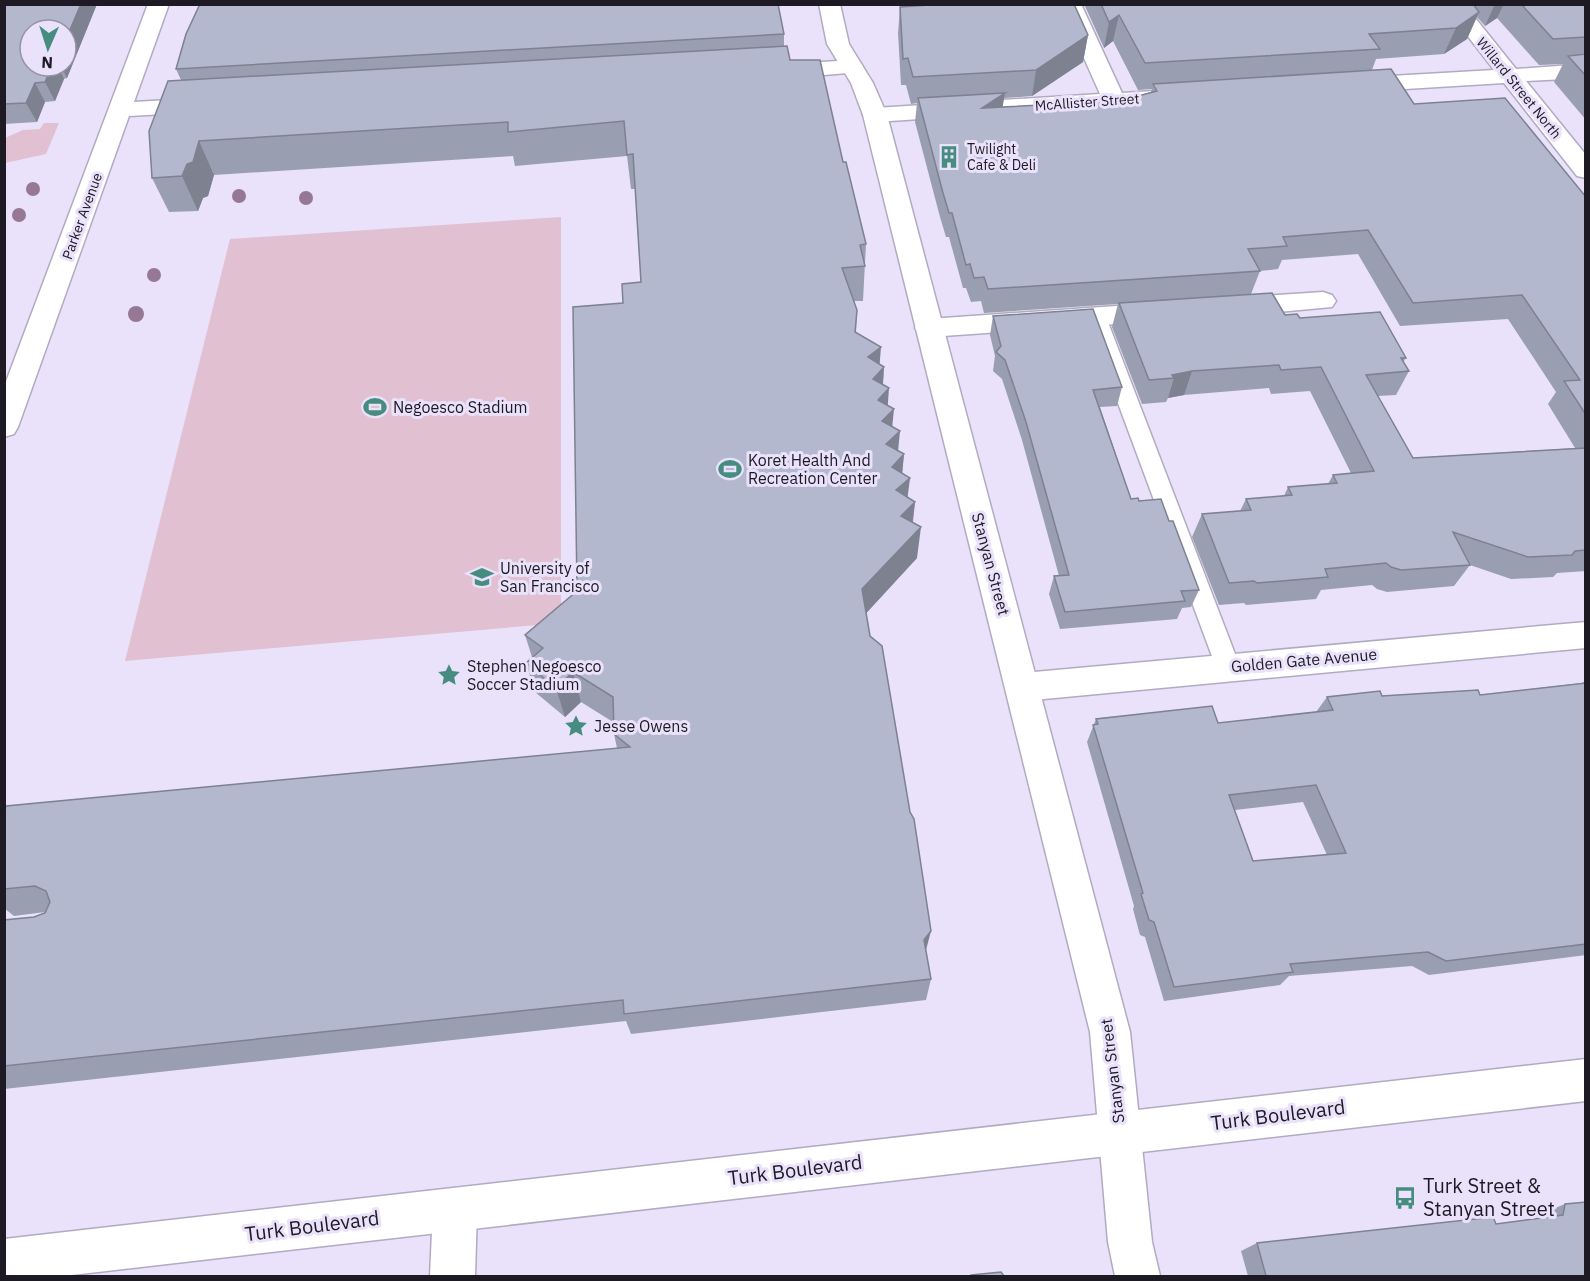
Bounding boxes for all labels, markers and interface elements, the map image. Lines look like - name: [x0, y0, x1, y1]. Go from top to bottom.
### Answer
- north arrow: [18, 18, 78, 78]
- street label: Willard Street North: [1473, 34, 1565, 142]
- text: N: [41, 53, 54, 73]
- street label: McAllister Street: [1034, 89, 1140, 115]
- place label: Twilight Cafe & Deli: [967, 140, 1036, 174]
- building icon: Twilight Cafe & Deli: [936, 144, 962, 170]
- street label: Parker Avenue: [58, 170, 106, 262]
- sports icon: Negoesco Stadium: [362, 394, 388, 420]
- place label: Negoesco Stadium: [393, 397, 527, 417]
- place label: Koret Health And Recreation Center: [748, 450, 878, 488]
- sports icon: Koret Health And Recreation Center: [717, 456, 743, 482]
- street label: Stanyan Street: [968, 510, 1014, 618]
- place label: University of San Francisco: [500, 558, 600, 596]
- school or university icon: University of San Francisco: [469, 564, 495, 590]
- street label: Golden Gate Avenue: [1230, 644, 1378, 676]
- place label: Stephen Negoesco Soccer Stadium: [467, 656, 602, 694]
- place icon: Stephen Negoesco Soccer Stadium: [436, 662, 462, 688]
- place icon: Jesse Owens: [563, 713, 589, 739]
- place label: Jesse Owens: [594, 716, 688, 736]
- street label: Stanyan Street: [1096, 1017, 1128, 1125]
- street label: Turk Boulevard: [1209, 1093, 1347, 1136]
- street label: Turk Boulevard: [726, 1148, 864, 1191]
- place label: Turk Street & Stanyan Street: [1423, 1172, 1555, 1222]
- bus stop icon: Turk Street & Stanyan Street: [1392, 1185, 1418, 1211]
- street label: Turk Boulevard: [243, 1204, 381, 1247]

